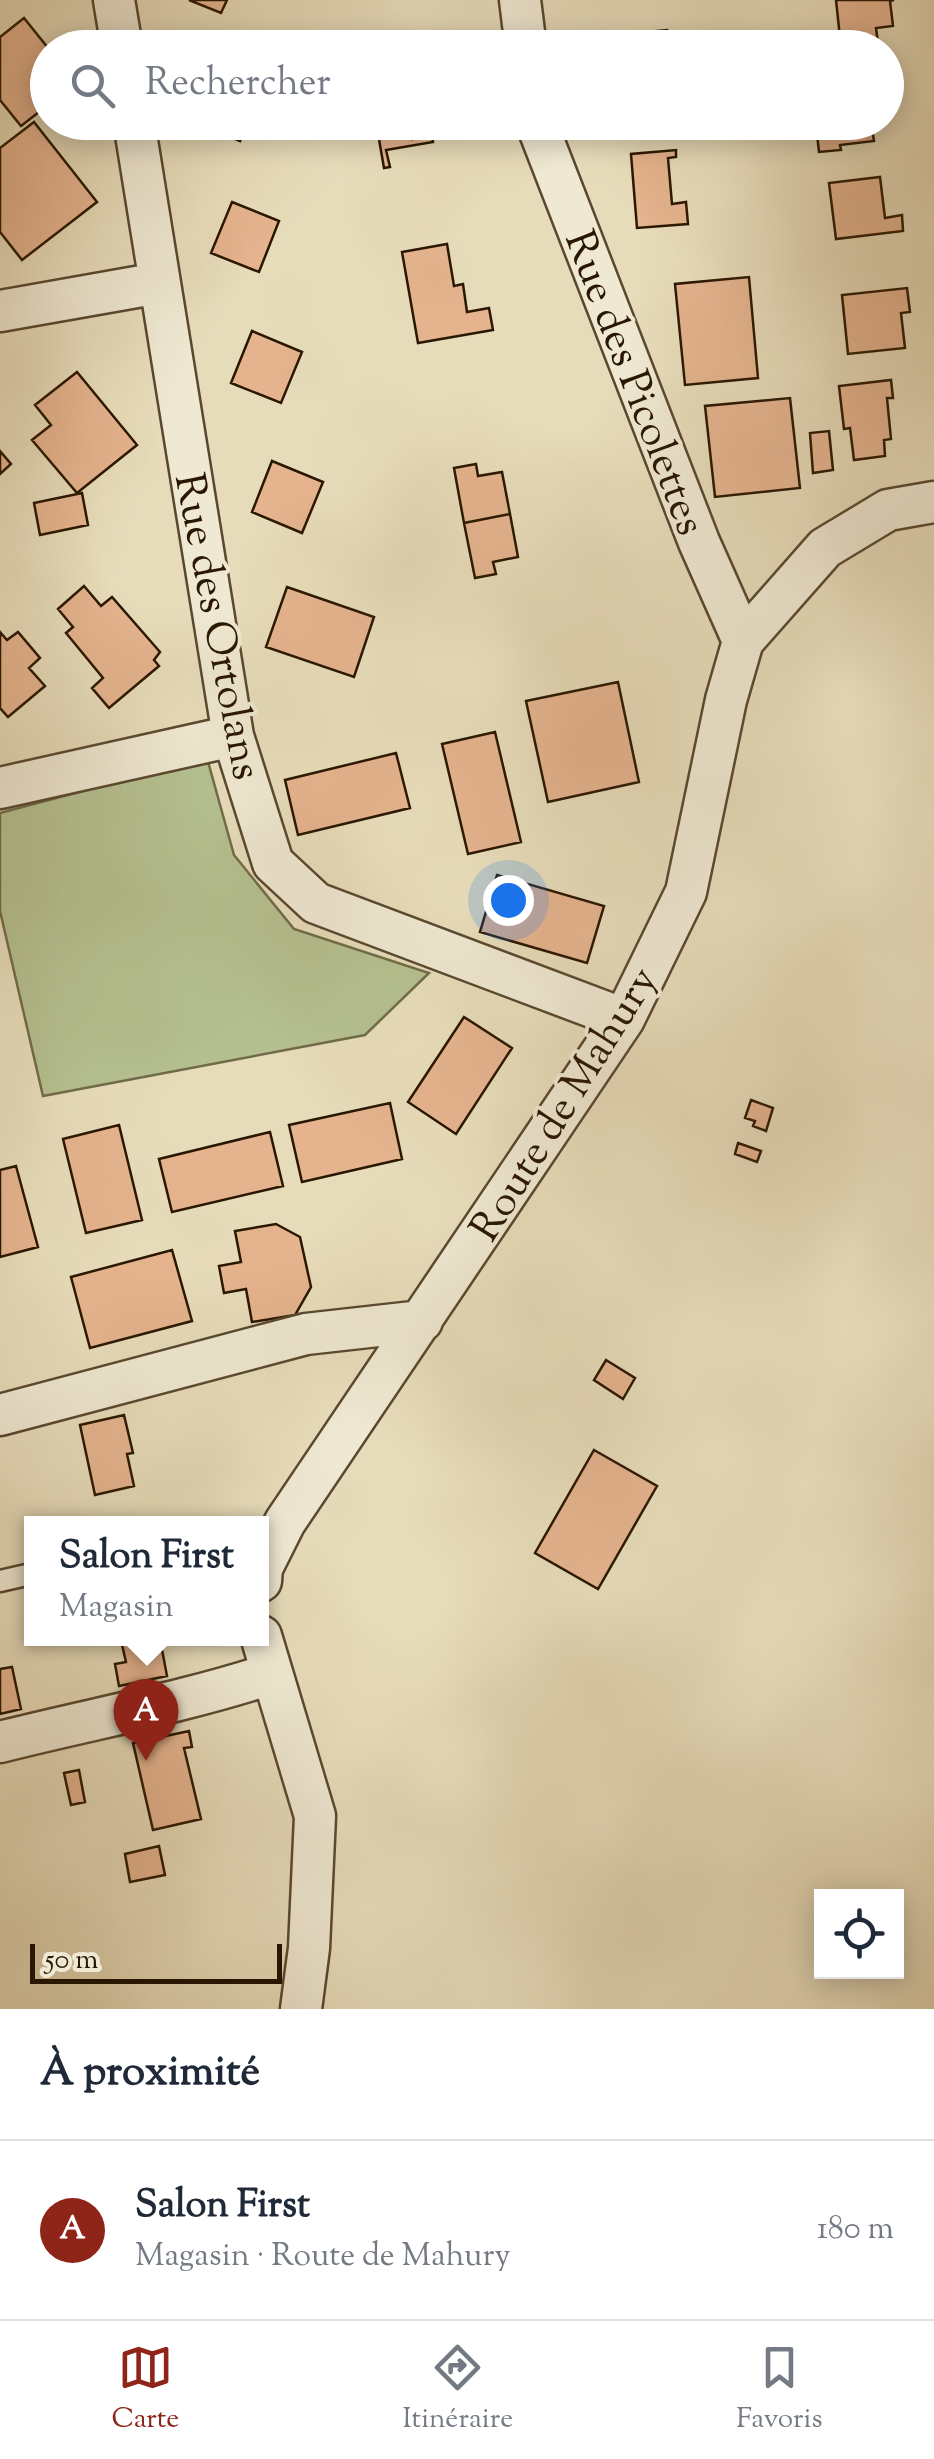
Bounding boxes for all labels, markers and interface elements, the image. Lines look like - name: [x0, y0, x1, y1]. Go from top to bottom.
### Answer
- search box: [30, 30, 904, 140]
- icon: search: [65, 58, 120, 113]
- text: Rechercher: [145, 58, 331, 112]
- street label: Rue des Picolettes: [547, 223, 718, 545]
- street label: Rue des Ortolans: [156, 469, 274, 785]
- your location: [483, 875, 534, 926]
- street label: Route de Mahury: [458, 957, 675, 1255]
- popup: [24, 1516, 269, 1646]
- text: Salon First: [59, 1531, 234, 1585]
- text: Magasin: [59, 1585, 174, 1631]
- pin: A: [114, 1678, 178, 1761]
- map controls: [814, 1889, 904, 1979]
- button: locate: [814, 1889, 904, 1979]
- scale bar: [30, 1939, 282, 1984]
- text: 50 m: [45, 1941, 99, 1981]
- text: À proximité: [40, 2044, 260, 2104]
- text: Salon First: [135, 2180, 310, 2234]
- text: A: [60, 2207, 85, 2253]
- text: 180 m: [817, 2207, 894, 2253]
- text: Magasin · Route de Mahury: [135, 2234, 511, 2280]
- tab: Carte: [112, 2340, 179, 2440]
- tab: Itinéraire: [402, 2340, 513, 2440]
- tab: Favoris: [736, 2340, 822, 2440]

